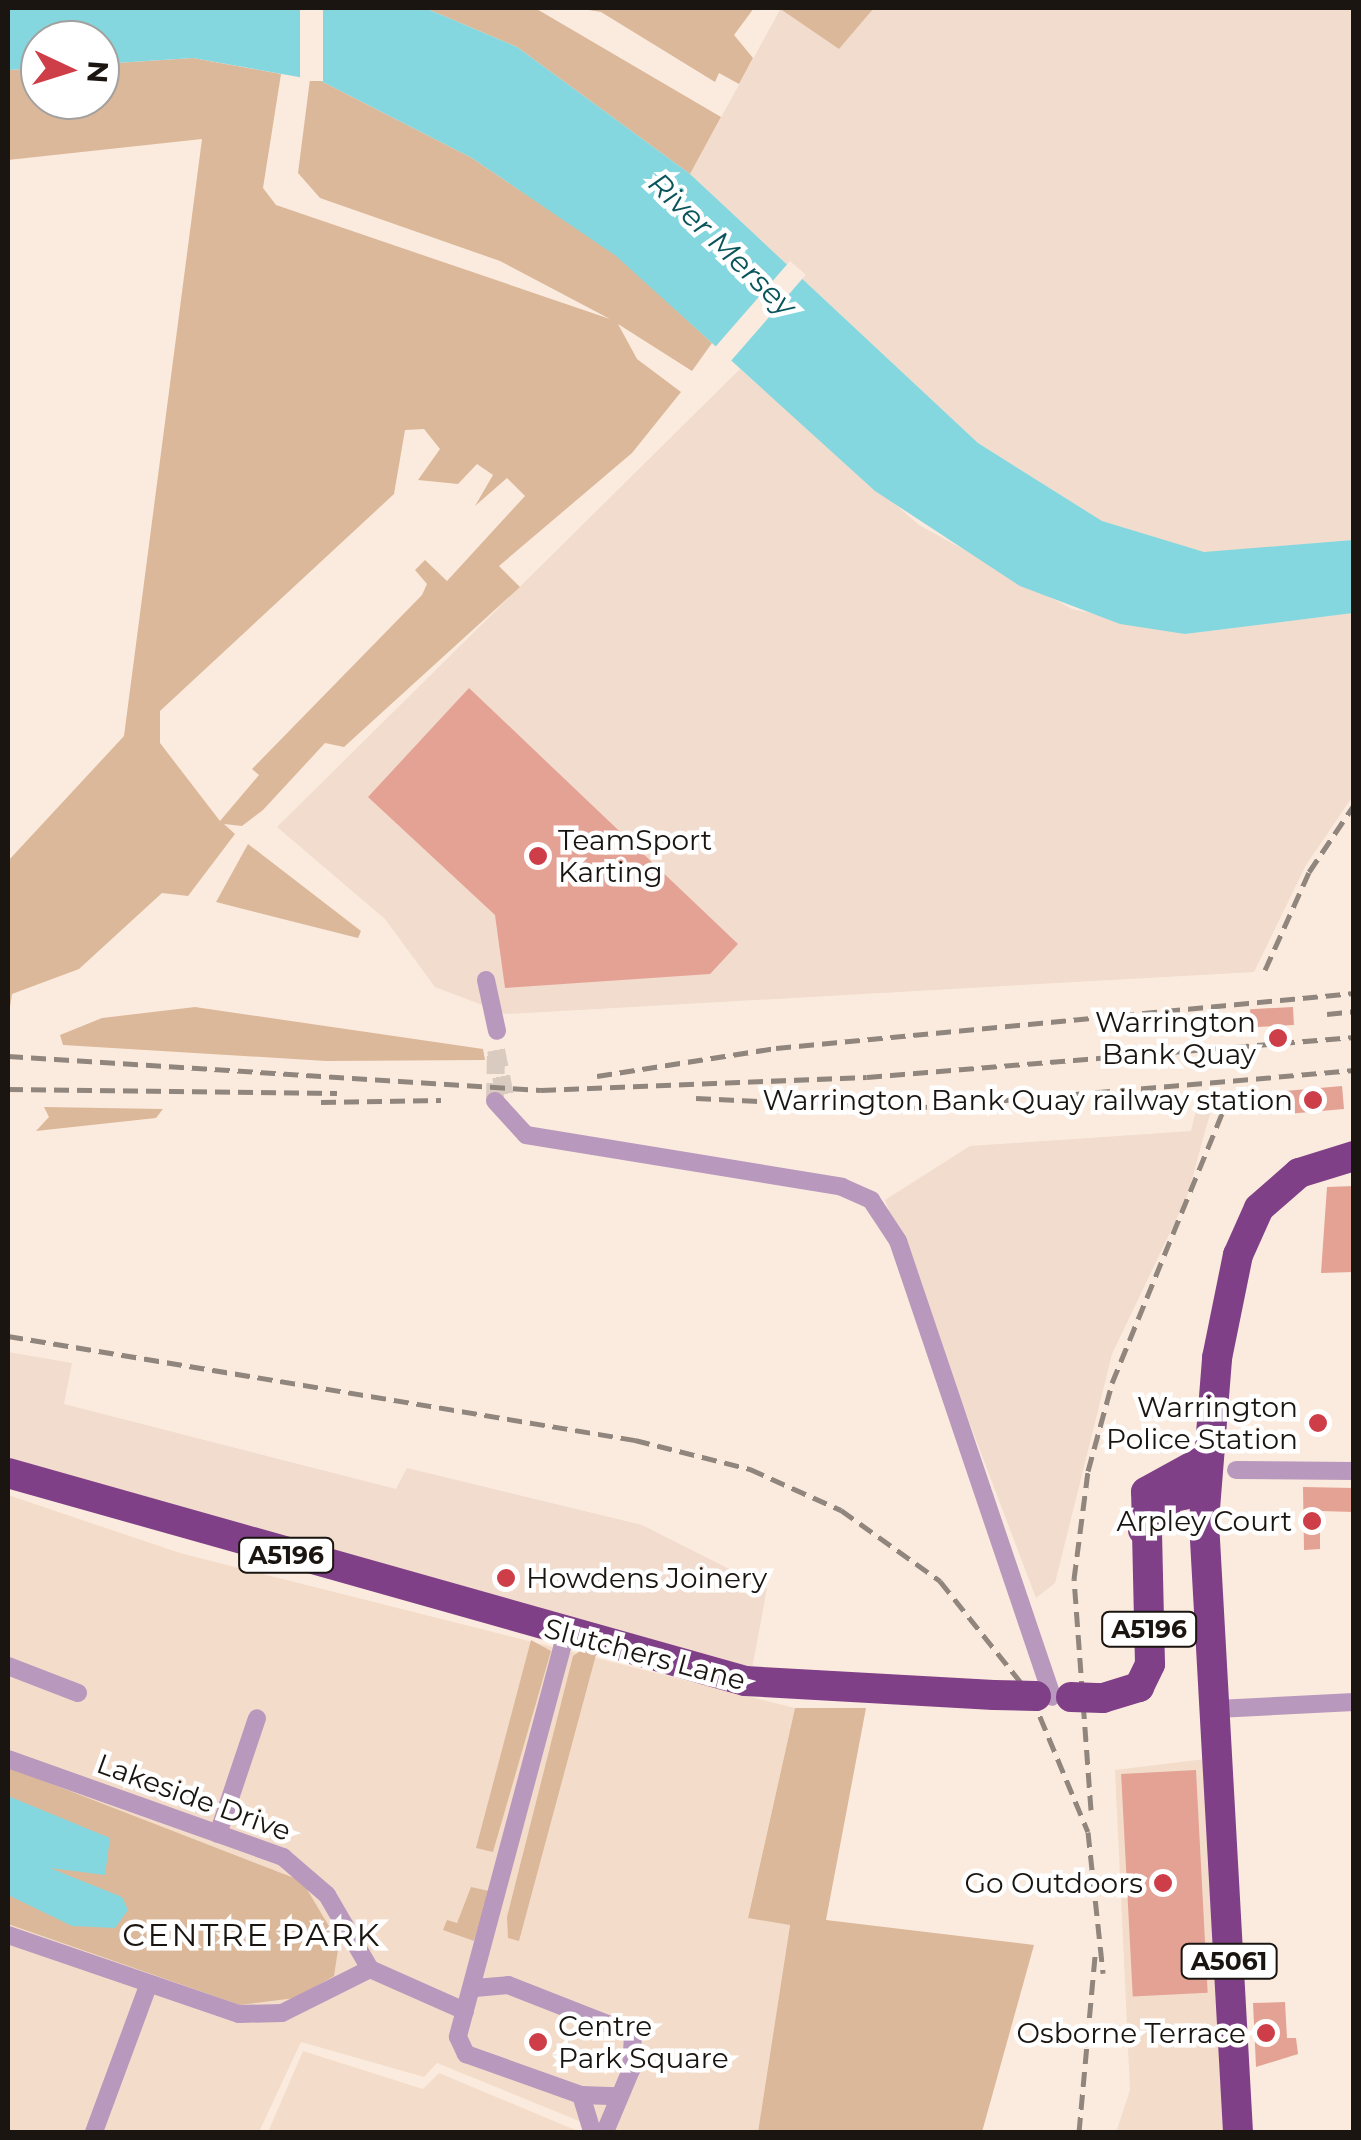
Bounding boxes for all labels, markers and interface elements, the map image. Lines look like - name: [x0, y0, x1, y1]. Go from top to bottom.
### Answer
- north arrow: [20, 20, 120, 120]
- text: N: [80, 59, 116, 84]
- water label: River Mersey: [641, 166, 803, 324]
- place label: TeamSport Karting: [558, 823, 712, 889]
- marker: TeamSport Karting: [527, 845, 549, 867]
- place label: Warrington Bank Quay: [1095, 1005, 1256, 1071]
- marker: Warrington Bank Quay: [1265, 1025, 1291, 1051]
- place label: Warrington Bank Quay railway station: [763, 1083, 1293, 1117]
- marker: Warrington Bank Quay railway station: [1302, 1089, 1324, 1111]
- place label: Warrington Police Station: [1106, 1390, 1298, 1456]
- marker: Warrington Police Station: [1307, 1412, 1329, 1434]
- place label: Arpley Court: [1117, 1504, 1292, 1538]
- marker: Arpley Court: [1301, 1510, 1323, 1532]
- road number: A5196: [236, 1535, 336, 1575]
- place label: Howdens Joinery: [526, 1561, 767, 1595]
- marker: Howdens Joinery: [495, 1567, 517, 1589]
- road number: A5196: [1099, 1609, 1199, 1649]
- street label: Slutchers Lane: [541, 1611, 749, 1697]
- street label: Lakeside Drive: [92, 1746, 296, 1848]
- place label: Go Outdoors: [964, 1866, 1143, 1900]
- marker: Go Outdoors: [1152, 1872, 1174, 1894]
- district label: CENTRE PARK: [122, 1916, 382, 1954]
- road number: A5061: [1179, 1941, 1279, 1981]
- place label: Centre Park Square: [558, 2009, 729, 2075]
- place label: Osborne Terrace: [1017, 2016, 1246, 2050]
- marker: Osborne Terrace: [1255, 2022, 1277, 2044]
- marker: Centre Park Square: [527, 2031, 549, 2053]

